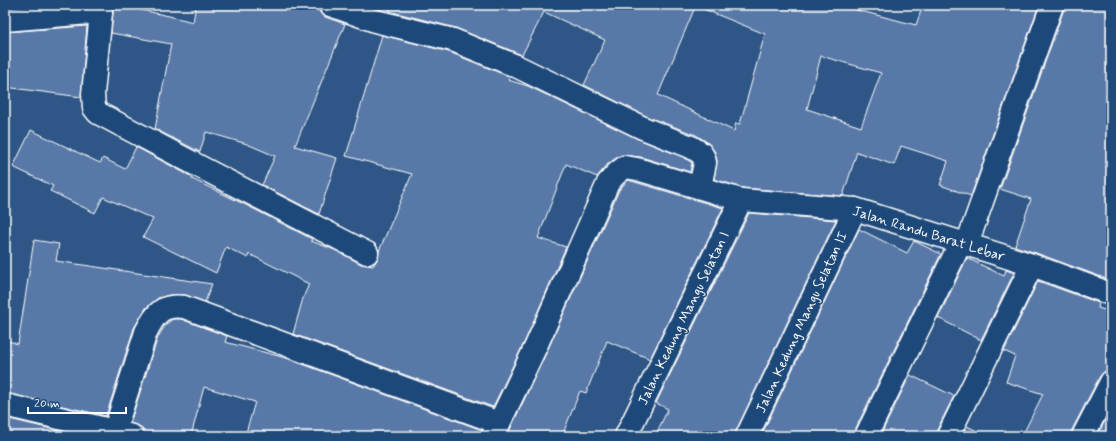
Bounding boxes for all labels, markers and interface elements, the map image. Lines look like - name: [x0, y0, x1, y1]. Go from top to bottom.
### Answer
- street label: Jalan Randu Barat Lebar: [850, 202, 1008, 266]
- street label: Jalan Kedung Mangu Selatan I: [634, 229, 734, 408]
- street label: Jalan Kedung Mangu Selatan II: [752, 229, 852, 416]
- scale bar: [28, 389, 126, 415]
- text: 20 m: [34, 396, 60, 412]

